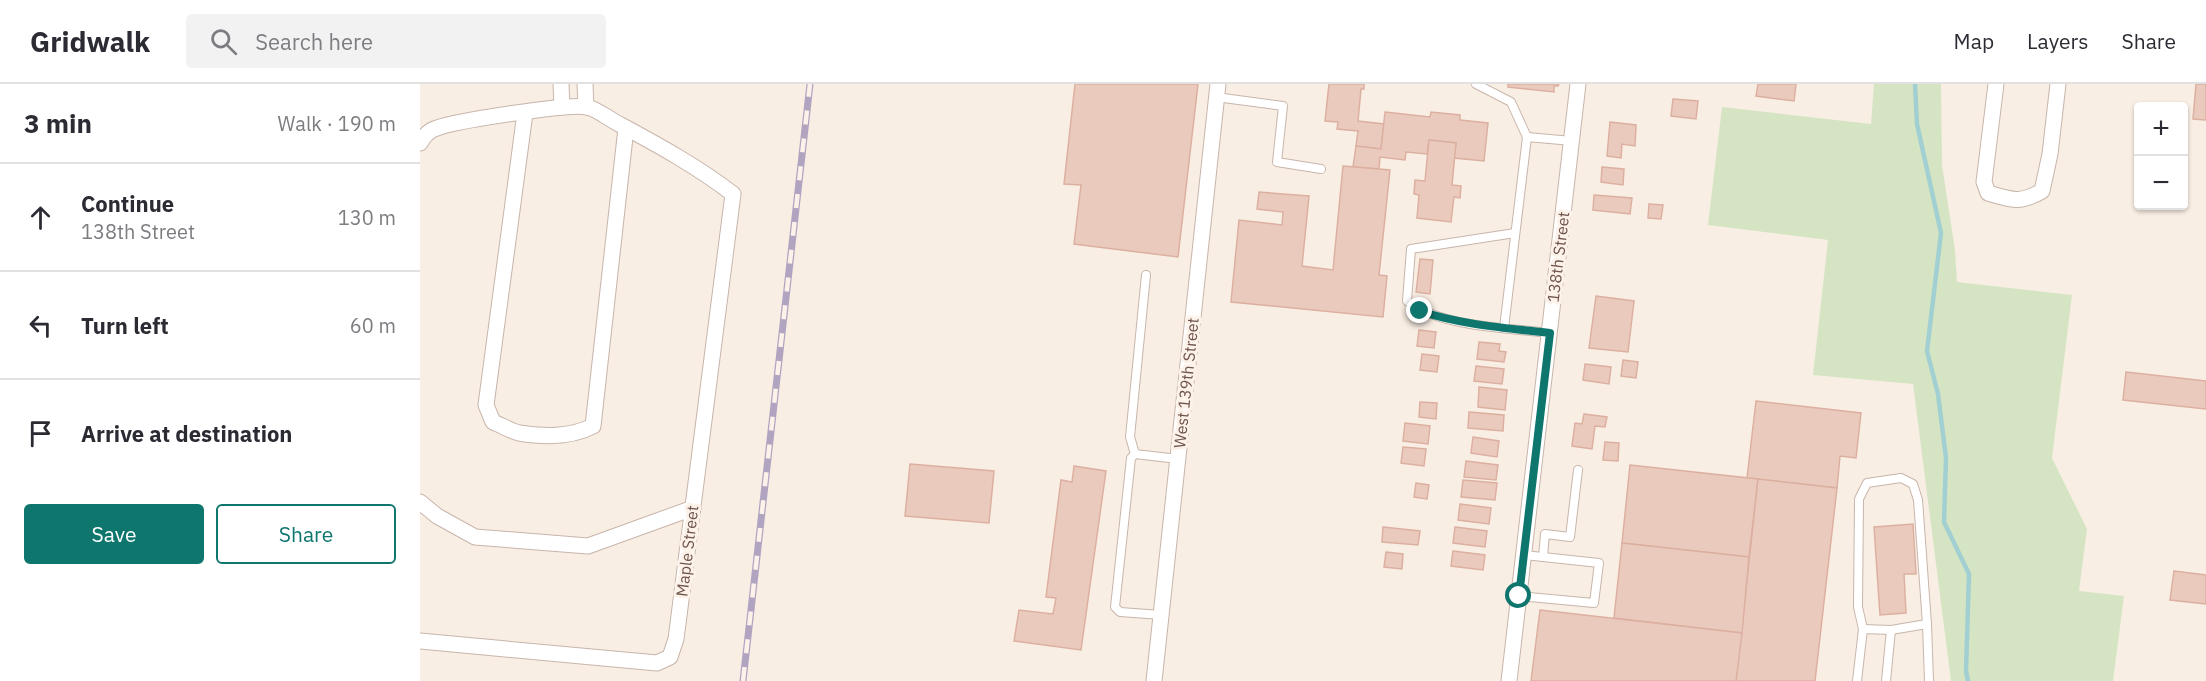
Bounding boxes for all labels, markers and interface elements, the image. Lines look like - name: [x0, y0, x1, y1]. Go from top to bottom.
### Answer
- search box: [186, 14, 606, 68]
- text: Gridwalk: [30, 23, 150, 60]
- icon: search: [207, 25, 240, 58]
- text: Search here: [255, 27, 373, 56]
- text: Map: [1954, 27, 1994, 55]
- text: Layers: [2027, 27, 2089, 55]
- text: Share: [2122, 27, 2176, 55]
- map controls: [2134, 102, 2188, 210]
- button: +: [2134, 102, 2188, 156]
- text: 3 min: [24, 106, 92, 140]
- text: Walk · 190 m: [278, 110, 396, 137]
- button: −: [2134, 156, 2188, 210]
- text: Continue: [81, 189, 174, 218]
- icon: ahead: [24, 201, 57, 234]
- text: 130 m: [338, 204, 396, 231]
- street label: 138th Street: [1543, 211, 1573, 303]
- text: 138th Street: [81, 218, 195, 245]
- route end: [1406, 297, 1432, 323]
- icon: left: [24, 309, 57, 342]
- text: Turn left: [81, 311, 169, 340]
- text: 60 m: [350, 312, 396, 339]
- street label: West 139th Street: [1169, 317, 1203, 449]
- icon: arrive: [24, 417, 57, 450]
- text: Arrive at destination: [81, 419, 292, 448]
- button: Save: [24, 504, 204, 564]
- button: Share: [216, 504, 396, 564]
- street label: Maple Street: [671, 504, 703, 598]
- route start: [1505, 582, 1531, 608]

